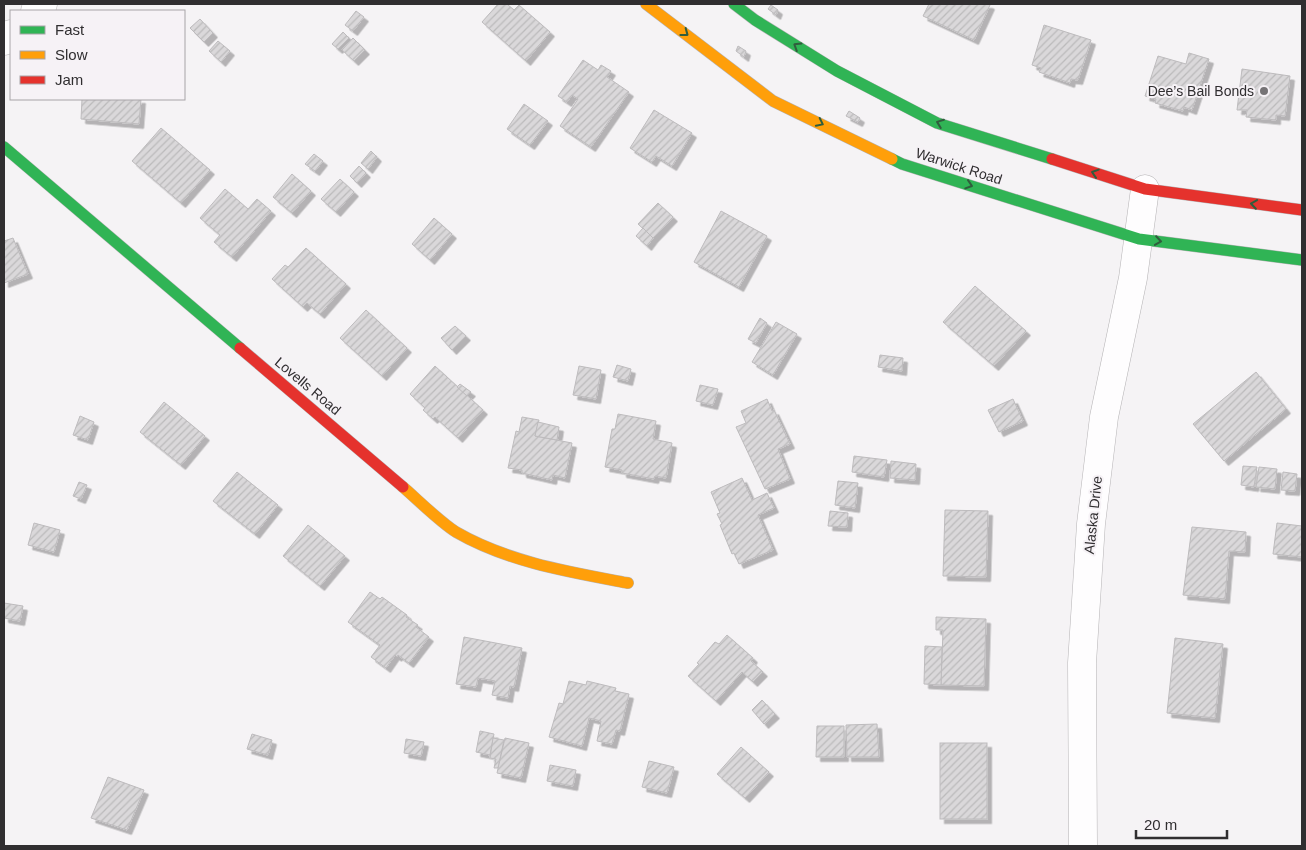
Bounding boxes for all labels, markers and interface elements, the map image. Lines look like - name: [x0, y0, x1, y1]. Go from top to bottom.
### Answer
- legend: [10, 10, 185, 100]
- text: Fast: [55, 21, 85, 38]
- one-way arrow: [679, 27, 689, 36]
- one-way arrow: [794, 43, 803, 53]
- text: Slow: [55, 46, 88, 63]
- text: Jam: [55, 71, 83, 88]
- place label: Dee’s Bail Bonds: [1148, 83, 1254, 99]
- marker: Dee’s Bail Bonds: [1258, 85, 1270, 97]
- one-way arrow: [814, 117, 823, 127]
- one-way arrow: [936, 119, 945, 129]
- street label: Warwick Road: [914, 145, 1004, 187]
- one-way arrow: [1091, 169, 1100, 179]
- one-way arrow: [965, 179, 973, 189]
- one-way arrow: [1250, 199, 1258, 209]
- one-way arrow: [1155, 235, 1163, 246]
- street label: Lovells Road: [272, 354, 344, 418]
- street label: Alaska Drive: [1081, 475, 1105, 555]
- scale bar: [1136, 808, 1227, 840]
- text: 20 m: [1144, 816, 1177, 833]

